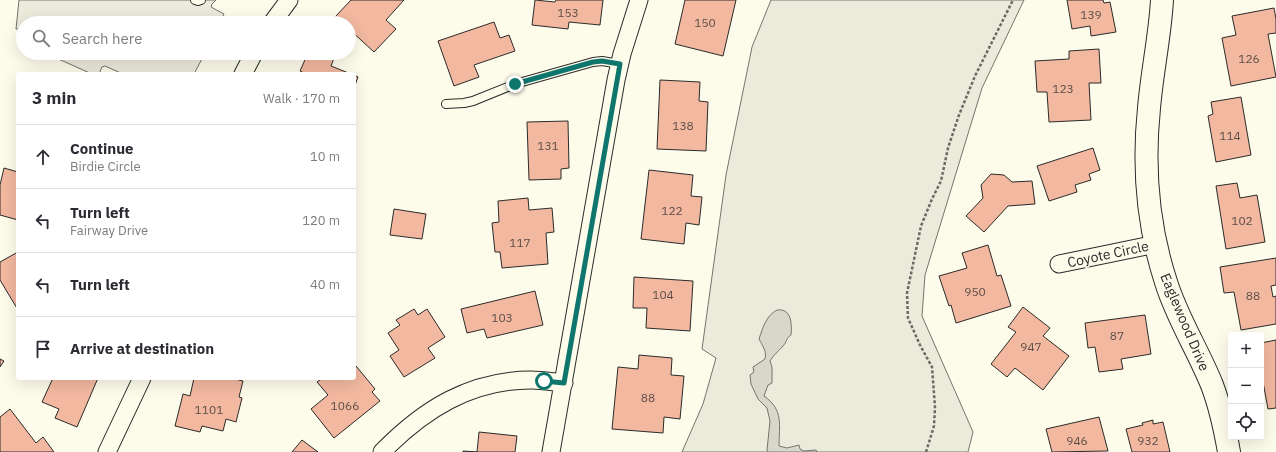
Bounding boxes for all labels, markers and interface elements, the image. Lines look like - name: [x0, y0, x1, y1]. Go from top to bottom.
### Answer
- house number: 153: [557, 5, 579, 20]
- house number: 139: [1080, 7, 1102, 22]
- house number: 150: [694, 15, 716, 30]
- search box: [16, 16, 356, 60]
- icon: search: [30, 27, 52, 49]
- text: Search here: [62, 29, 142, 48]
- house number: 126: [1238, 51, 1260, 66]
- route end: [506, 75, 524, 93]
- house number: 123: [1052, 81, 1074, 96]
- text: 3 min: [32, 87, 76, 109]
- text: Walk · 170 m: [263, 90, 340, 107]
- house number: 138: [672, 118, 694, 133]
- house number: 114: [1219, 128, 1241, 143]
- house number: 131: [537, 138, 559, 153]
- text: Continue: [70, 139, 134, 158]
- icon: ahead: [32, 146, 54, 168]
- text: 10 m: [310, 148, 340, 165]
- text: Birdie Circle: [70, 158, 141, 175]
- text: Turn left: [70, 203, 130, 222]
- house number: 122: [661, 203, 683, 218]
- icon: left: [32, 210, 54, 232]
- text: 120 m: [302, 212, 340, 229]
- house number: 102: [1231, 213, 1253, 228]
- text: Fairway Drive: [70, 222, 148, 239]
- house number: 117: [509, 235, 531, 250]
- street label: Coyote Circle: [1066, 237, 1151, 271]
- street label: Eaglewood Drive: [1156, 270, 1214, 374]
- icon: left: [32, 274, 54, 296]
- text: Turn left: [70, 275, 130, 294]
- text: 40 m: [310, 276, 340, 293]
- house number: 950: [964, 284, 986, 299]
- house number: 104: [652, 287, 674, 302]
- house number: 88: [1246, 288, 1260, 303]
- house number: 103: [491, 310, 513, 325]
- house number: 87: [1110, 328, 1124, 343]
- map controls: [1228, 332, 1264, 440]
- button: +: [1228, 332, 1264, 368]
- icon: arrive: [32, 338, 54, 360]
- text: Arrive at destination: [70, 339, 214, 358]
- house number: 947: [1020, 339, 1042, 354]
- button: −: [1228, 368, 1264, 404]
- route start: [535, 372, 553, 390]
- house number: 88: [641, 390, 655, 405]
- house number: 1066: [331, 398, 359, 413]
- house number: 1101: [195, 402, 223, 417]
- button: locate: [1228, 404, 1264, 440]
- house number: 946: [1066, 433, 1088, 448]
- house number: 932: [1137, 433, 1159, 448]

